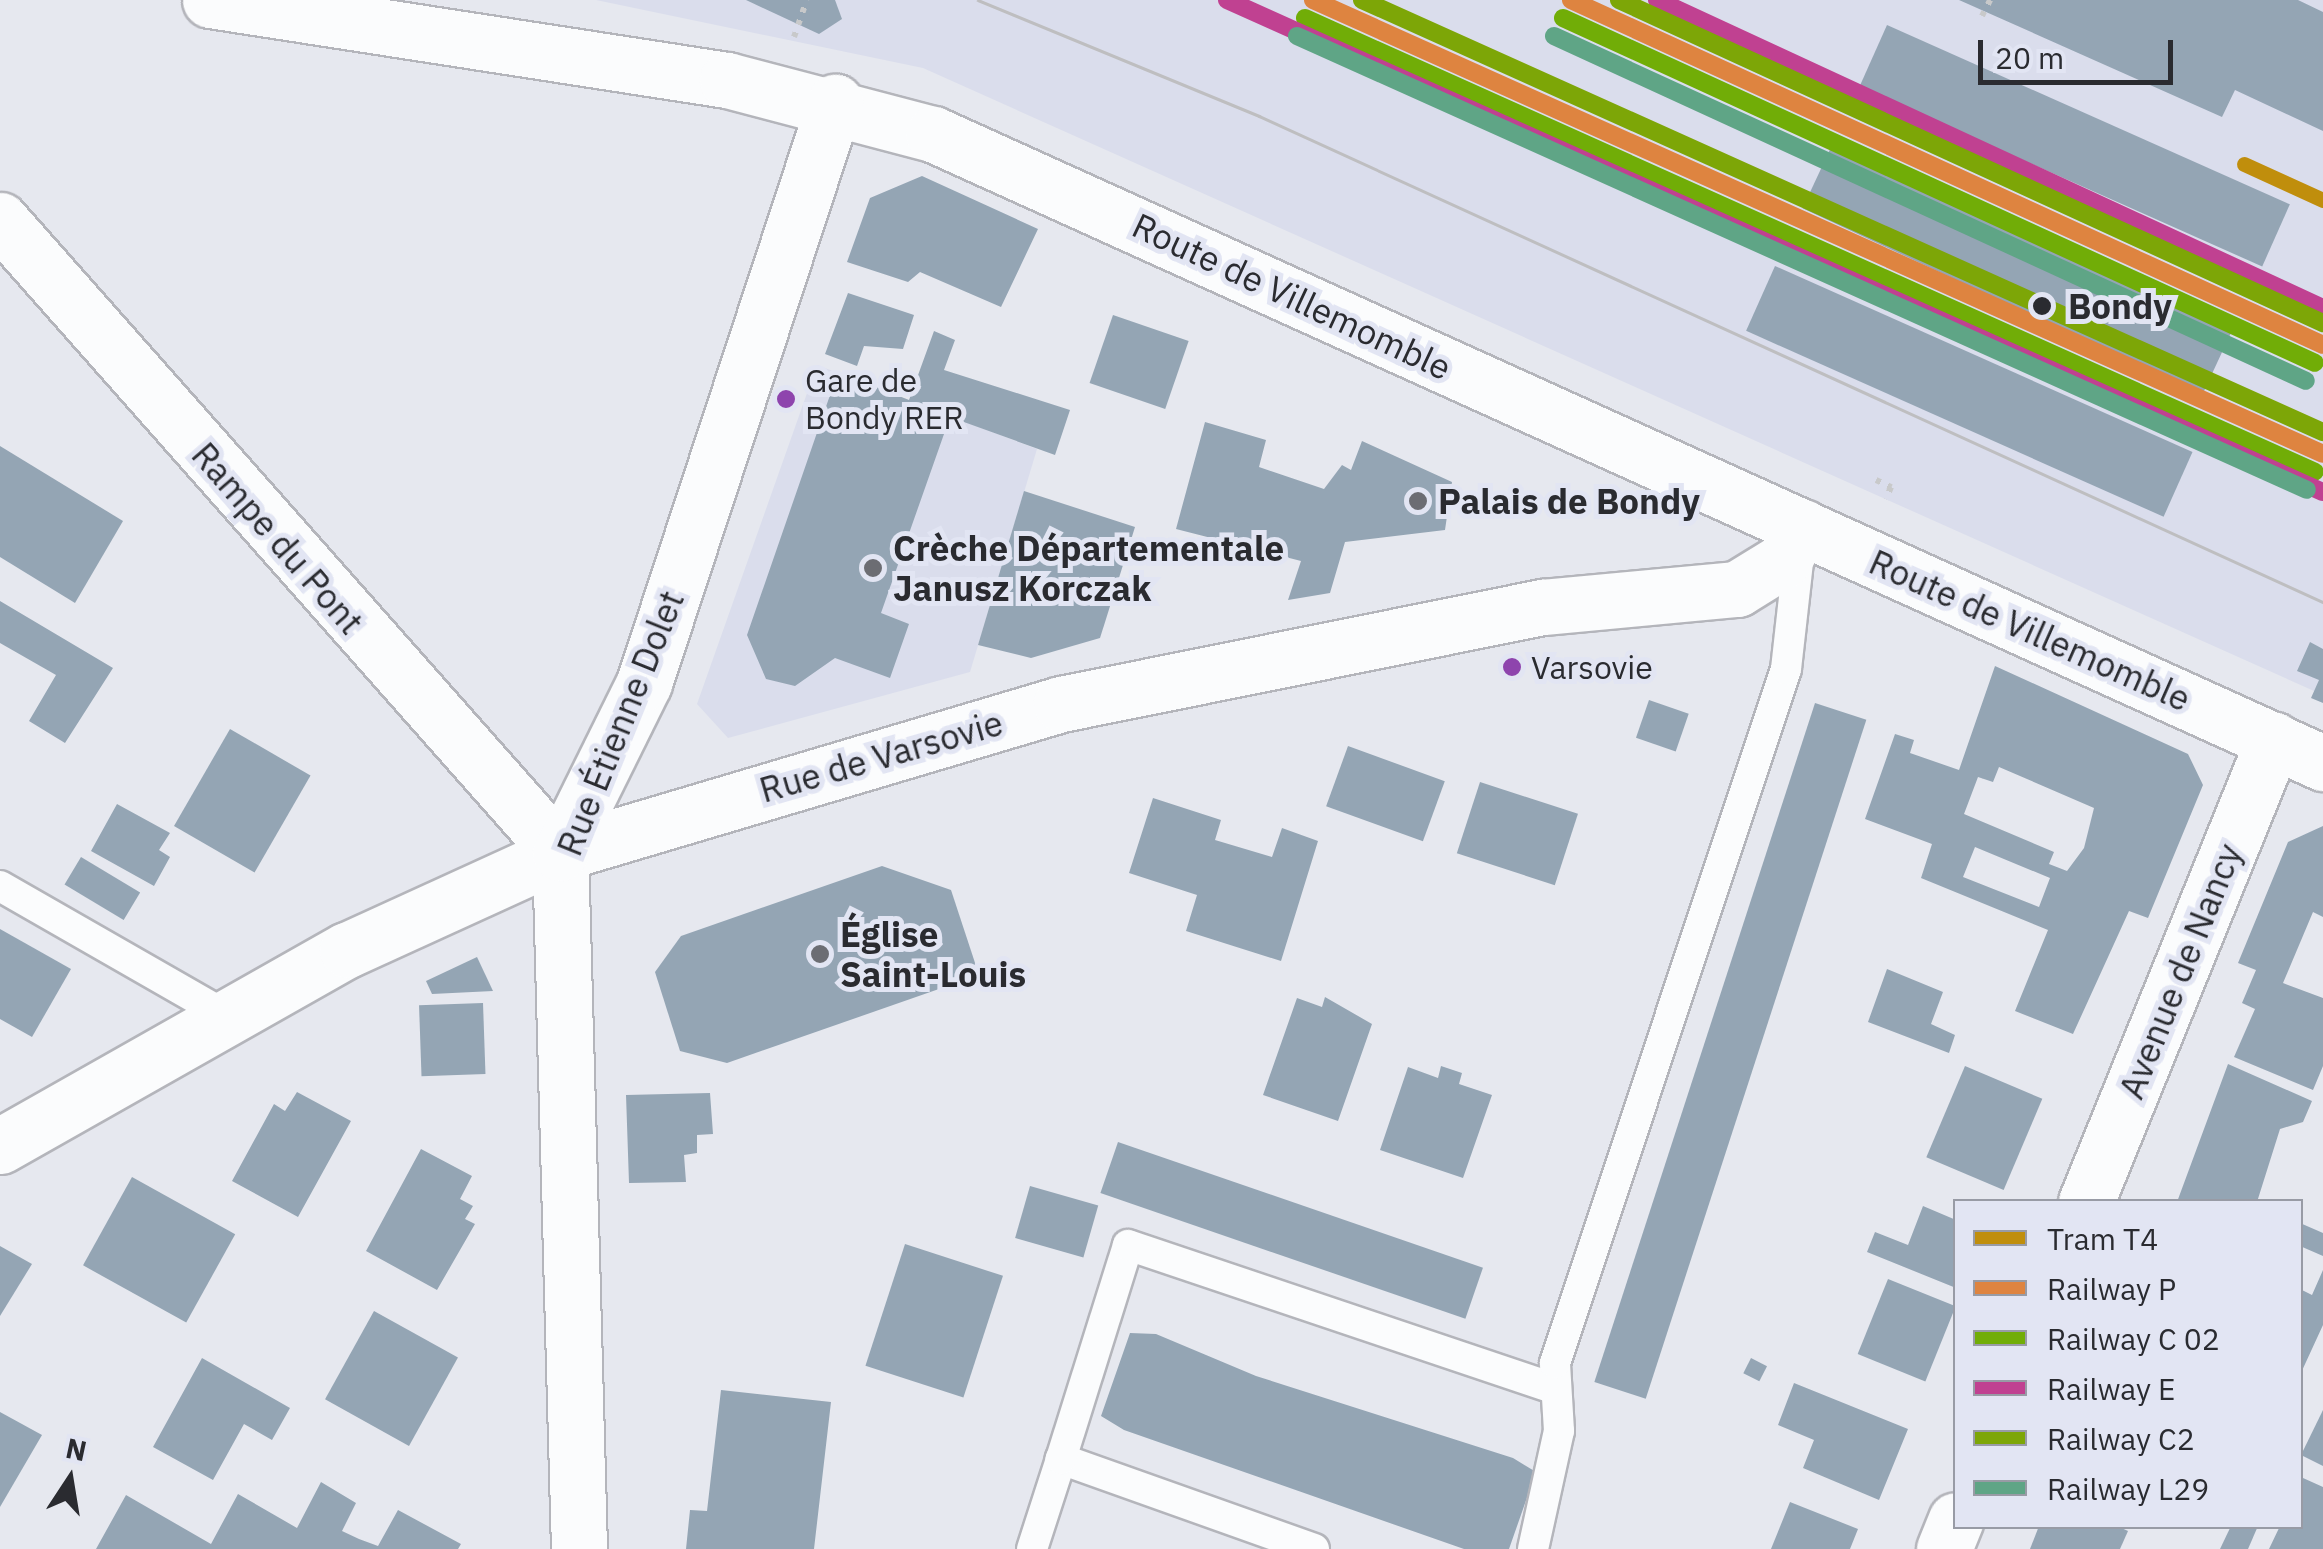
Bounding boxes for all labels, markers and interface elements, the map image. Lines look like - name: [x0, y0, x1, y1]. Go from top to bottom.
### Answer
- scale bar: [1983, 20, 2178, 82]
- text: 20 m: [1995, 38, 2064, 77]
- street label: Route de Villemomble: [1126, 204, 1458, 388]
- place label: Bondy: [2068, 285, 2172, 327]
- marker: Bondy: [2025, 289, 2059, 323]
- place label: Gare de Bondy RER: [805, 362, 964, 437]
- marker: Gare de Bondy RER: [776, 389, 796, 409]
- street label: Rampe du Pont: [183, 434, 373, 642]
- place label: Palais de Bondy: [1438, 480, 1700, 522]
- marker: Palais de Bondy: [1407, 490, 1429, 512]
- place label: Crèche Départementale Janusz Korczak: [893, 527, 1284, 609]
- street label: Route de Villemomble: [1863, 540, 2197, 720]
- marker: Crèche Départementale Janusz Korczak: [862, 557, 884, 579]
- street label: Rue Étienne Dolet: [548, 585, 692, 861]
- place label: Varsovie: [1531, 648, 1653, 686]
- marker: Varsovie: [1502, 657, 1522, 677]
- street label: Rue de Varsovie: [755, 701, 1007, 811]
- street label: Avenue de Nancy: [2110, 837, 2250, 1105]
- place label: Église Saint-Louis: [840, 913, 1026, 995]
- marker: Église Saint-Louis: [809, 943, 831, 965]
- legend: [1953, 1199, 2303, 1529]
- text: Tram T4: [2047, 1219, 2158, 1258]
- text: Railway P: [2047, 1269, 2176, 1308]
- text: Railway C 02: [2047, 1319, 2220, 1358]
- text: Railway E: [2047, 1369, 2176, 1408]
- text: Railway C2: [2047, 1419, 2195, 1458]
- north arrow: [20, 1429, 120, 1529]
- text: N: [63, 1429, 90, 1469]
- text: Railway L29: [2047, 1469, 2209, 1508]

